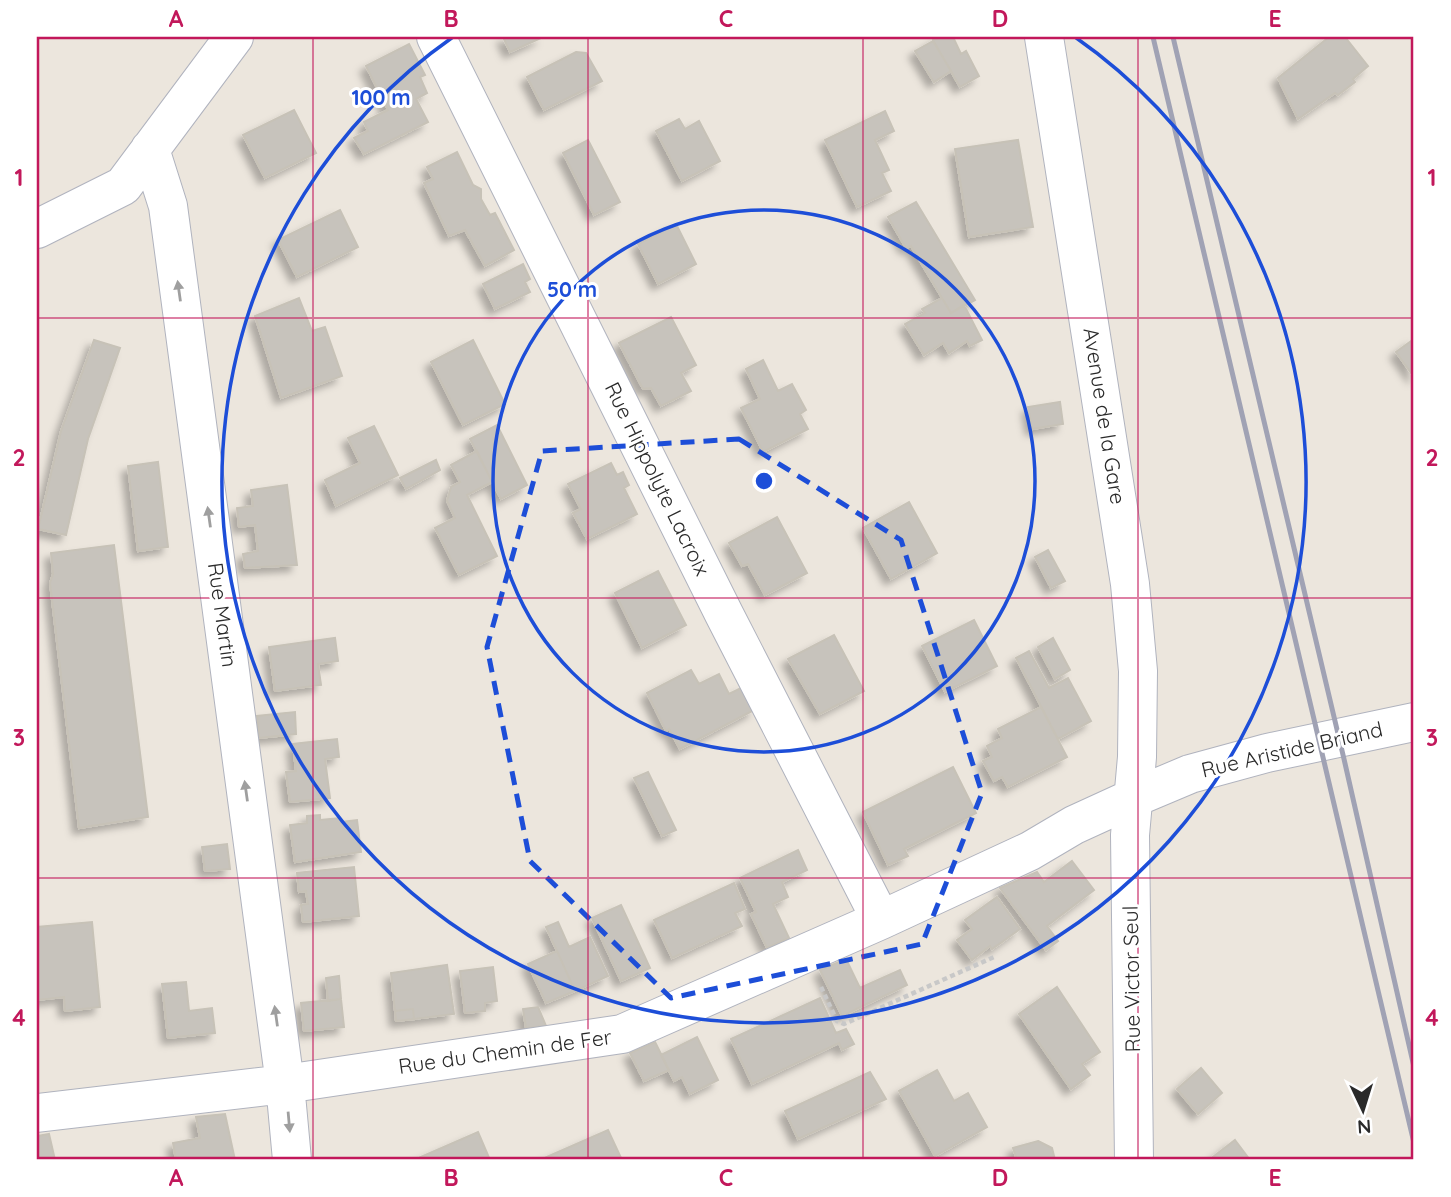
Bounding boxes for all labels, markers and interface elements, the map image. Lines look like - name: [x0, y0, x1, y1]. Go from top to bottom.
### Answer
- text: A: [169, 4, 184, 33]
- text: B: [443, 4, 459, 33]
- text: C: [719, 4, 733, 33]
- text: D: [992, 4, 1008, 33]
- text: E: [1268, 4, 1282, 33]
- text: 100 m: [351, 84, 411, 110]
- text: 1: [15, 163, 23, 192]
- text: 1: [1428, 163, 1436, 192]
- text: 50 m: [547, 276, 597, 302]
- one-way arrow: [173, 280, 184, 302]
- street label: Avenue de la Gare: [1078, 326, 1132, 506]
- street label: Rue Hippolyte Lacroix: [600, 378, 716, 580]
- text: 2: [12, 443, 26, 472]
- text: 2: [1425, 443, 1439, 472]
- centre of rings: [752, 469, 776, 493]
- one-way arrow: [204, 506, 215, 528]
- street label: Rue Martin: [203, 561, 243, 669]
- street label: Rue Aristide Briand: [1199, 716, 1385, 783]
- text: 3: [13, 723, 25, 752]
- text: 3: [1426, 723, 1438, 752]
- one-way arrow: [240, 780, 251, 802]
- street label: Rue Victor Seul: [1117, 905, 1145, 1053]
- text: 4: [12, 1003, 26, 1032]
- text: 4: [1425, 1003, 1439, 1032]
- one-way arrow: [270, 1005, 281, 1027]
- street label: Rue du Chemin de Fer: [397, 1023, 613, 1079]
- north arrow: [1328, 1074, 1398, 1144]
- one-way arrow: [284, 1111, 295, 1133]
- text: N: [1356, 1115, 1372, 1139]
- text: A: [169, 1163, 184, 1192]
- text: B: [443, 1163, 459, 1192]
- text: C: [719, 1163, 733, 1192]
- text: D: [992, 1163, 1008, 1192]
- text: E: [1268, 1163, 1282, 1192]

